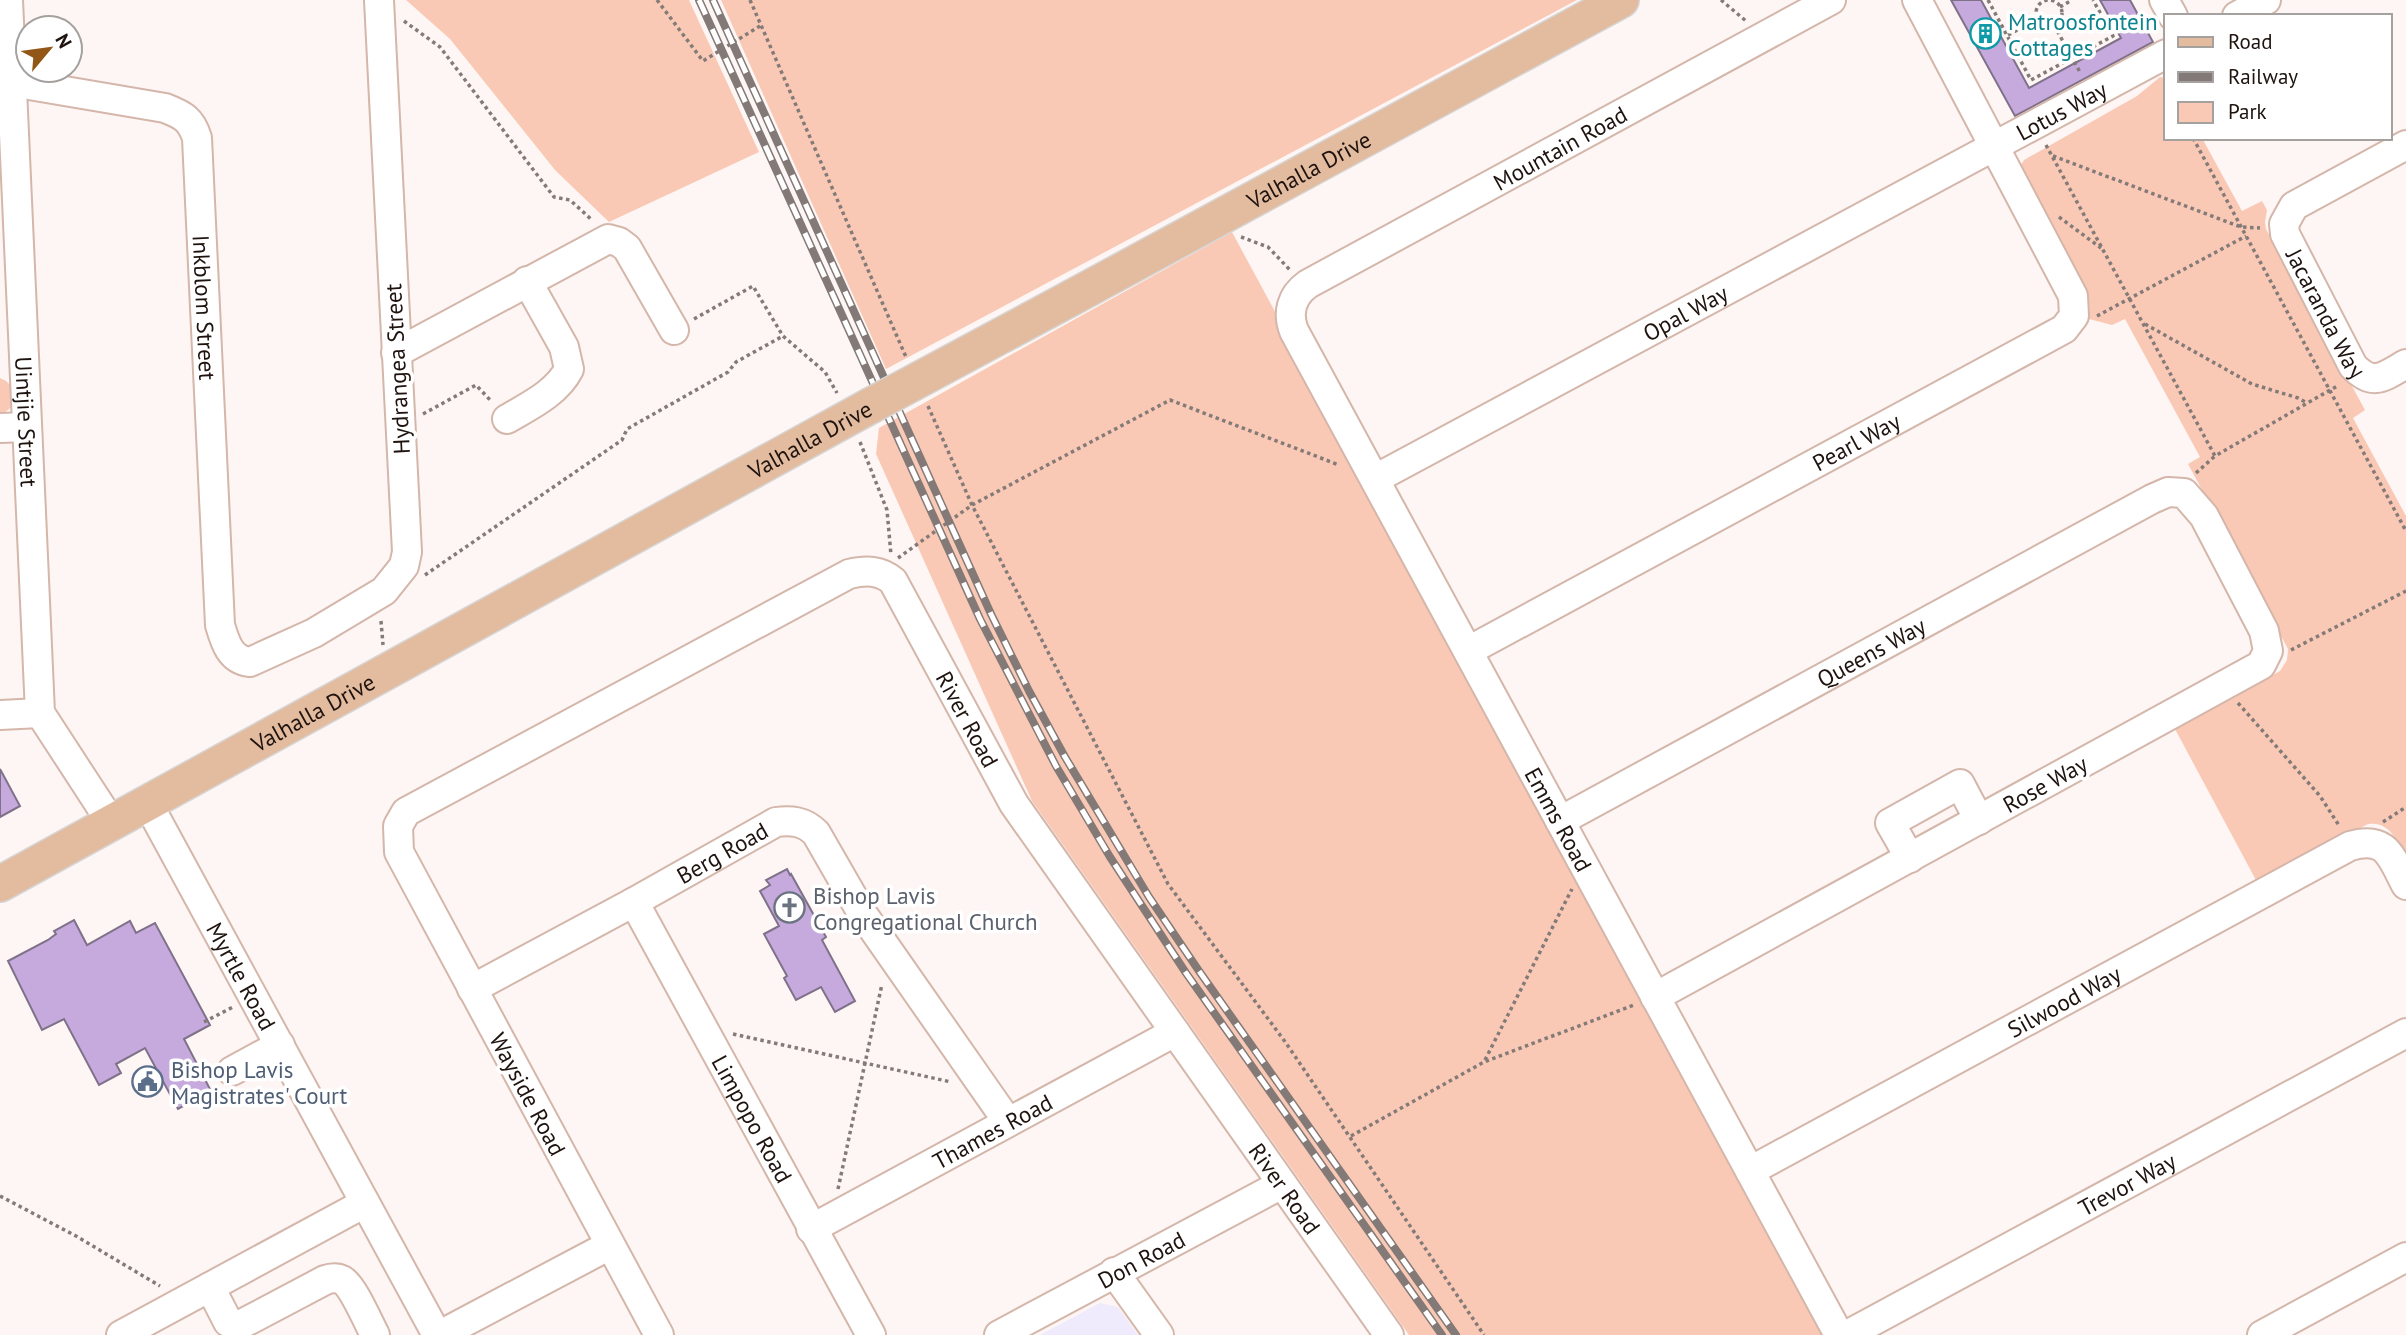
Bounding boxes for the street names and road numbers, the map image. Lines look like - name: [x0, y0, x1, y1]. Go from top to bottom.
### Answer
- street label: Lotus Way: [2011, 74, 2112, 146]
- street label: Mountain Road: [1488, 99, 1632, 197]
- street label: Valhalla Drive: [1241, 124, 1376, 215]
- street label: Inkblom Street: [187, 234, 223, 381]
- street label: Jacaranda Way: [2280, 243, 2371, 385]
- street label: Opal Way: [1638, 278, 1733, 347]
- street label: Hydrangea Street: [378, 283, 416, 455]
- street label: Uintjie Street: [10, 356, 44, 488]
- street label: Valhalla Drive: [742, 393, 877, 485]
- street label: Pearl Way: [1807, 406, 1905, 477]
- street label: Queens Way: [1812, 610, 1931, 693]
- street label: Valhalla Drive: [245, 666, 380, 758]
- street label: River Road: [930, 666, 1006, 772]
- street label: Rose Way: [1998, 749, 2093, 819]
- street label: Emms Road: [1519, 762, 1599, 876]
- street label: Berg Road: [671, 815, 773, 890]
- street label: Myrtle Road: [201, 917, 283, 1035]
- street label: Silwood Way: [2002, 958, 2126, 1043]
- street label: Wayside Road: [484, 1028, 572, 1160]
- street label: Limpopo Road: [706, 1050, 799, 1188]
- street label: Thames Road: [927, 1087, 1057, 1175]
- street label: River Road: [1243, 1137, 1327, 1239]
- street label: Trevor Way: [2073, 1146, 2181, 1222]
- street label: Don Road: [1092, 1224, 1190, 1294]

